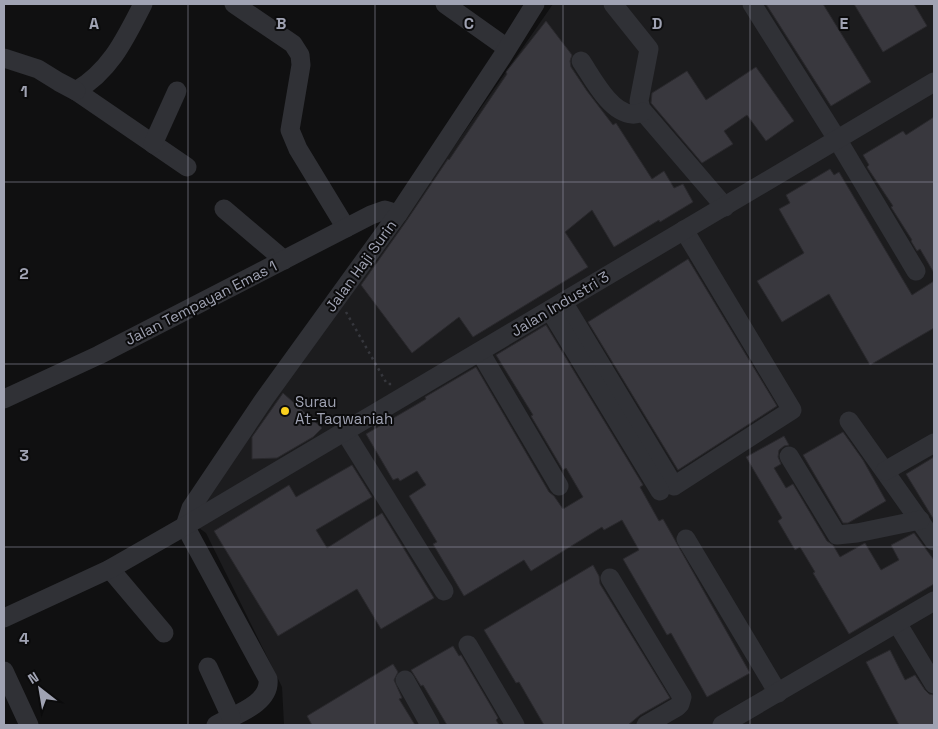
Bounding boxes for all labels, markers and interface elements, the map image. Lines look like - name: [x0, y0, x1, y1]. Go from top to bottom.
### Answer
- text: A: [89, 13, 99, 34]
- text: B: [276, 13, 286, 34]
- text: C: [464, 13, 474, 34]
- text: D: [652, 13, 662, 34]
- text: E: [840, 13, 849, 34]
- text: 1: [20, 81, 28, 102]
- street label: Jalan Haji Surin: [321, 216, 400, 315]
- street label: Jalan Tempayan Emas 1: [122, 256, 280, 349]
- text: 2: [19, 263, 29, 284]
- street label: Jalan Industri 3: [507, 267, 612, 340]
- place label: Surau At-Taqwaniah: [295, 392, 393, 428]
- marker: Surau At-Taqwaniah: [279, 405, 291, 417]
- text: 3: [19, 445, 29, 466]
- text: 4: [19, 628, 29, 649]
- north arrow: [15, 664, 65, 714]
- text: N: [25, 668, 42, 688]

